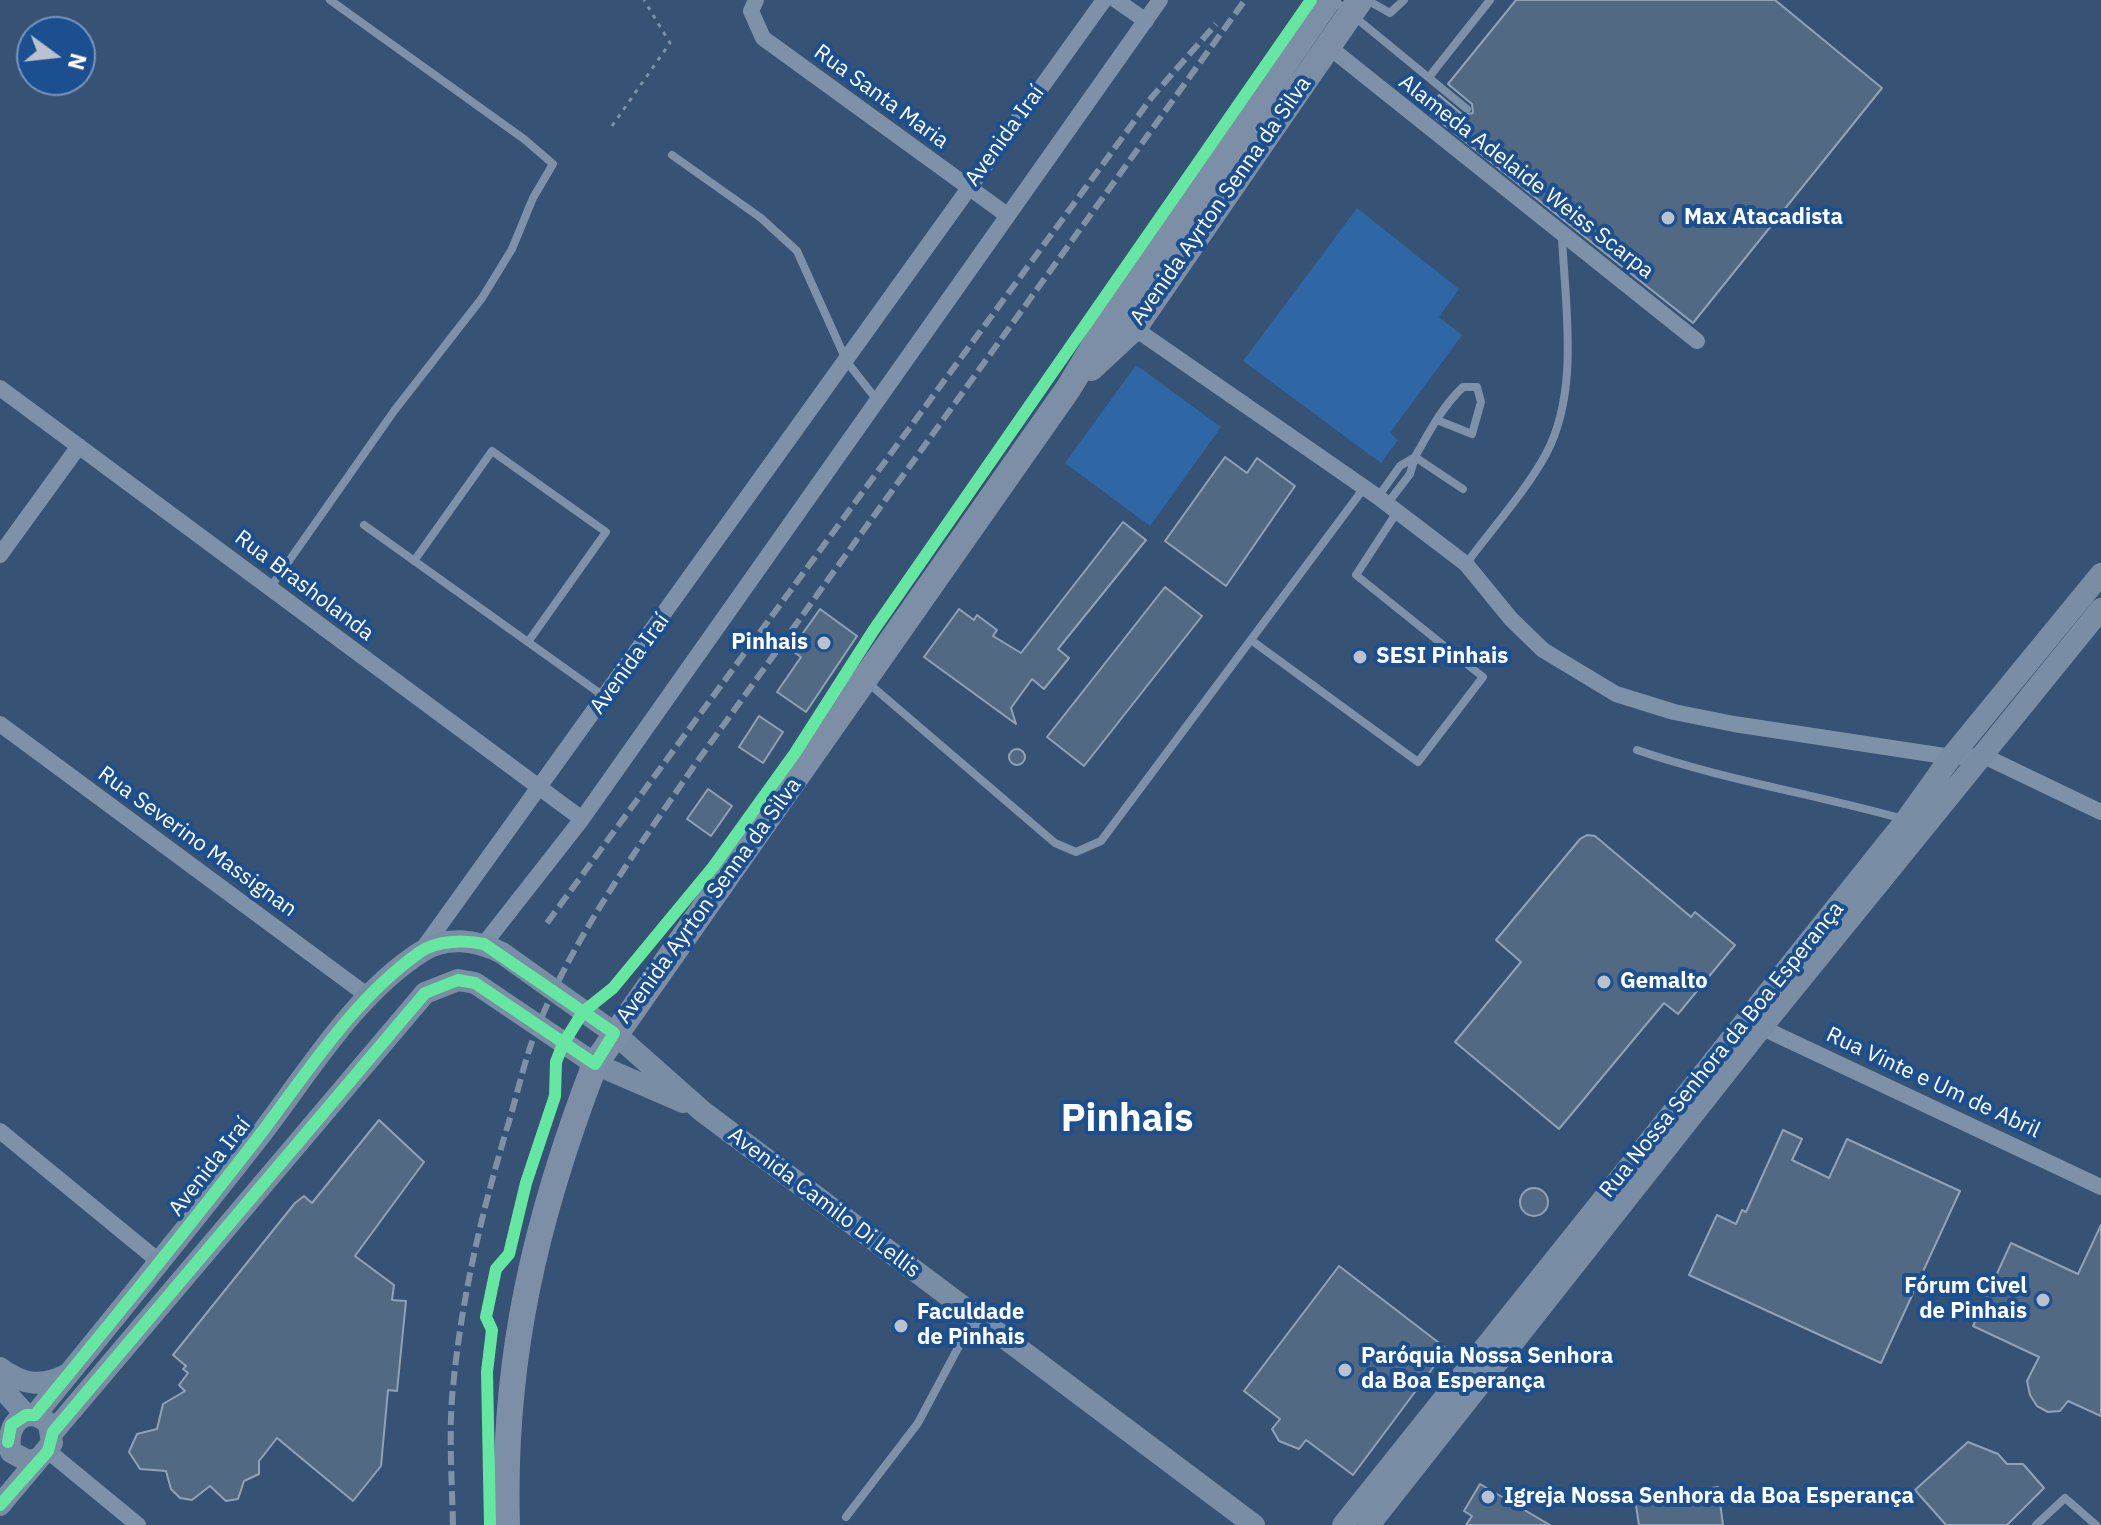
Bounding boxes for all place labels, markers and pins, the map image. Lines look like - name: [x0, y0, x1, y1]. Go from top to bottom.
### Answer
- place label: Max Atacadista: [1684, 205, 1843, 231]
- marker: Max Atacadista: [1659, 209, 1677, 227]
- place label: Pinhais: [731, 630, 808, 656]
- marker: Pinhais: [815, 634, 833, 652]
- place label: SESI Pinhais: [1376, 644, 1508, 670]
- marker: SESI Pinhais: [1351, 648, 1369, 666]
- place label: Gemalto: [1620, 969, 1708, 995]
- marker: Gemalto: [1595, 973, 1613, 991]
- place label: Fórum Civel de Pinhais: [1904, 1274, 2027, 1326]
- marker: Fórum Civel de Pinhais: [2034, 1291, 2052, 1309]
- place label: Faculdade de Pinhais: [917, 1300, 1025, 1352]
- marker: Faculdade de Pinhais: [892, 1317, 910, 1335]
- place label: Paróquia Nossa Senhora da Boa Esperança: [1361, 1344, 1613, 1396]
- marker: Paróquia Nossa Senhora da Boa Esperança: [1336, 1361, 1354, 1379]
- place label: Igreja Nossa Senhora da Boa Esperança: [1504, 1484, 1914, 1510]
- marker: Igreja Nossa Senhora da Boa Esperança: [1479, 1488, 1497, 1506]

